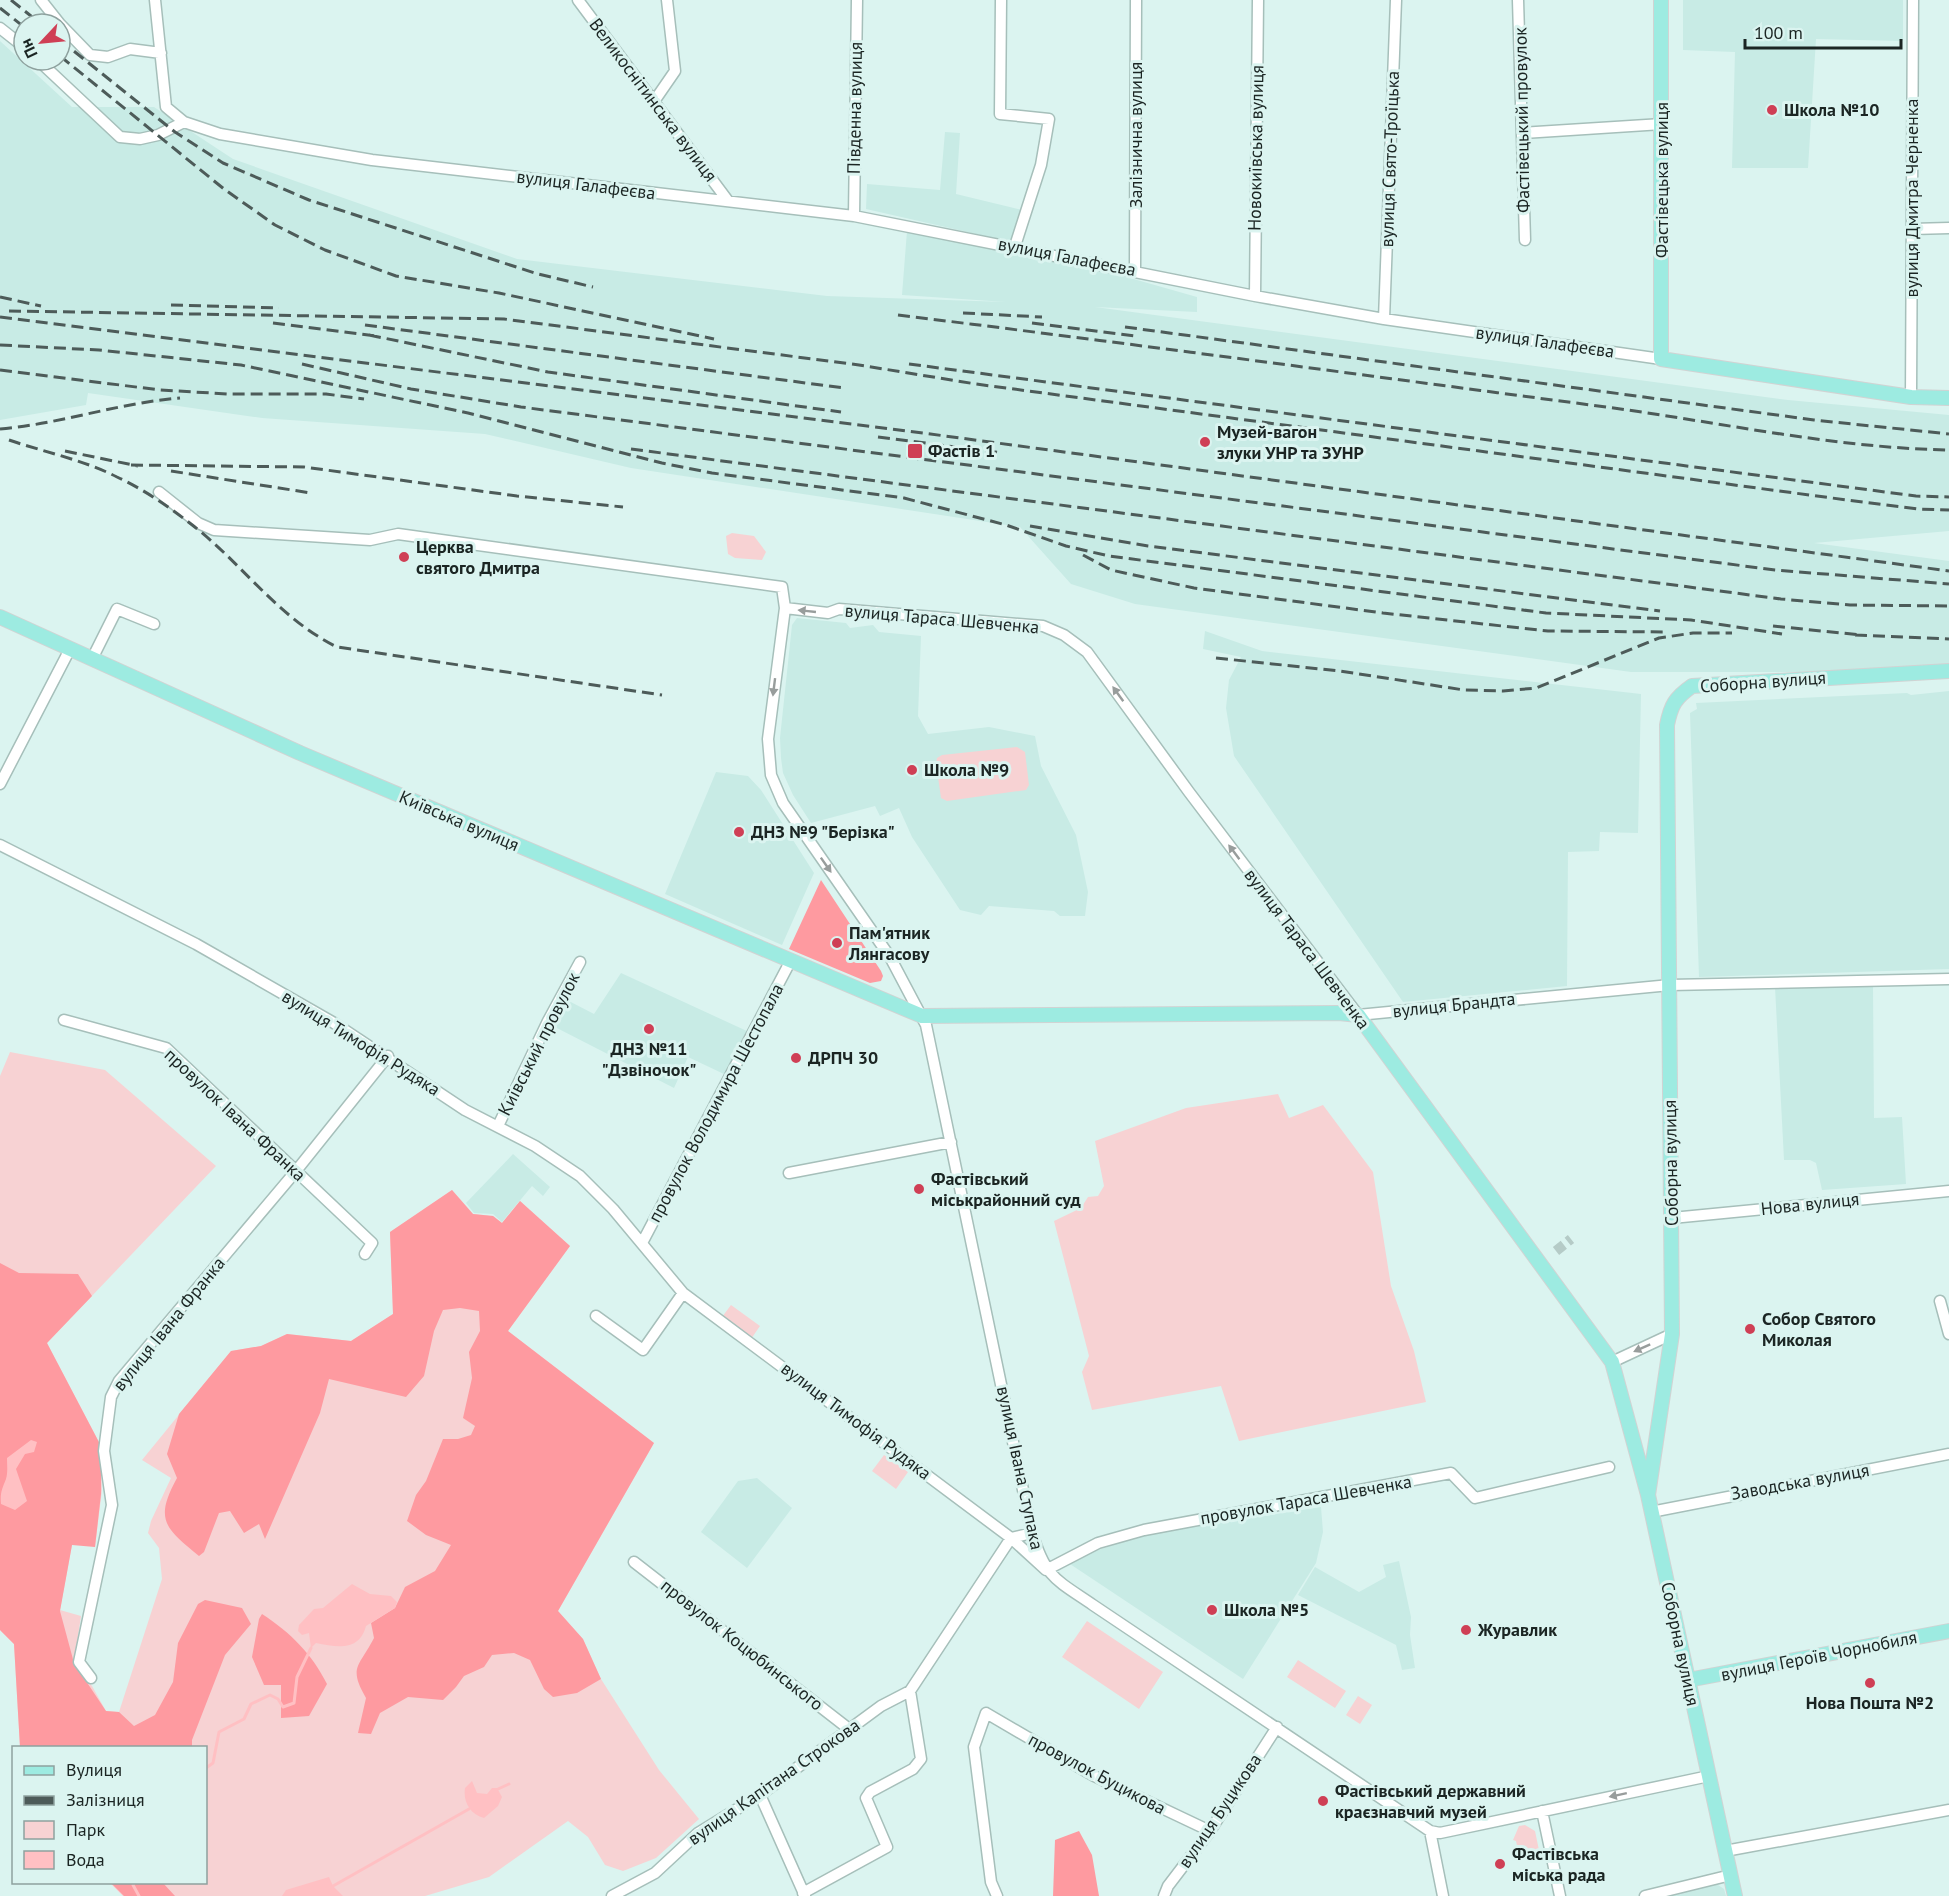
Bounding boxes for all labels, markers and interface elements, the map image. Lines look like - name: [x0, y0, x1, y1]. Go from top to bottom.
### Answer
- north arrow: [12, 12, 72, 72]
- scale bar: [1745, 12, 1901, 50]
- street label: Великоснітинська вулиця: [584, 13, 722, 186]
- text: 100 m: [1754, 21, 1803, 44]
- street label: Фастівецький провулок: [1508, 27, 1535, 213]
- text: Пн: [15, 36, 42, 61]
- street label: Південна вулиця: [842, 42, 867, 174]
- street label: Залізнична вулиця: [1124, 62, 1147, 208]
- street label: Новокиївська вулиця: [1243, 65, 1268, 231]
- street label: вулиця Свято-Троїцька: [1375, 70, 1404, 248]
- place label: Школа №10: [1784, 98, 1879, 121]
- street label: вулиця Дмитра Черненка: [1900, 99, 1923, 297]
- street label: Фастівецька вулиця: [1650, 102, 1673, 258]
- marker: Школа №10: [1765, 103, 1779, 117]
- street label: вулиця Галафеєва: [515, 165, 657, 204]
- street label: вулиця Галафеєва: [996, 232, 1138, 281]
- street label: вулиця Галафеєва: [1474, 320, 1616, 363]
- place label: Музей-вагон злуки УНР та ЗУНР: [1217, 420, 1364, 464]
- marker: Музей-вагон злуки УНР та ЗУНР: [1198, 435, 1212, 449]
- place label: Фастів 1: [928, 439, 995, 462]
- marker: Фастів 1: [906, 442, 924, 460]
- place label: Церква святого Дмитра: [416, 535, 540, 579]
- marker: Церква святого Дмитра: [397, 550, 411, 564]
- street label: вулиця Тараса Шевченка: [844, 599, 1040, 638]
- one-way arrow: [797, 606, 816, 615]
- street label: Соборна вулиця: [1699, 666, 1827, 697]
- one-way arrow: [769, 678, 779, 697]
- one-way arrow: [1112, 687, 1124, 703]
- place label: Школа №9: [924, 758, 1009, 781]
- marker: Школа №9: [905, 763, 919, 777]
- street label: Київська вулиця: [396, 785, 523, 856]
- place label: ДНЗ №9 "Берізка": [751, 820, 895, 843]
- marker: ДНЗ №9 "Берізка": [732, 825, 746, 839]
- one-way arrow: [1228, 844, 1240, 859]
- one-way arrow: [820, 857, 832, 873]
- street label: вулиця Тараса Шевченка: [1239, 864, 1375, 1034]
- place label: Пам'ятник Лянгасову: [848, 921, 930, 965]
- marker: Пам'ятник Лянгасову: [830, 936, 844, 950]
- street label: Київський провулок: [492, 968, 585, 1119]
- street label: провулок Володимира Шестопала: [643, 979, 788, 1226]
- street label: вулиця Тимофія Рудяка: [278, 985, 445, 1101]
- street label: вулиця Брандта: [1391, 987, 1516, 1022]
- marker: ДНЗ №11 "Дзвіночок": [642, 1022, 656, 1036]
- place label: ДНЗ №11 "Дзвіночок": [602, 1037, 696, 1081]
- street label: провулок Івана Франка: [160, 1043, 311, 1186]
- place label: ДРПЧ 30: [808, 1046, 878, 1069]
- marker: ДРПЧ 30: [789, 1051, 803, 1065]
- street label: Соборна вулиця: [1658, 1100, 1683, 1226]
- place label: Фастівський міськрайонний суд: [931, 1167, 1081, 1211]
- marker: Фастівський міськрайонний суд: [912, 1182, 926, 1196]
- street label: Нова вулиця: [1760, 1187, 1860, 1220]
- street label: вулиця Івана Франка: [108, 1252, 230, 1395]
- place label: Собор Святого Миколая: [1762, 1307, 1876, 1351]
- marker: Собор Святого Миколая: [1743, 1322, 1757, 1336]
- one-way arrow: [1633, 1343, 1651, 1353]
- street label: вулиця Тимофія Рудяка: [777, 1357, 936, 1485]
- street label: вулиця Івана Ступака: [992, 1384, 1049, 1552]
- street label: Заводська вулиця: [1729, 1458, 1871, 1505]
- street label: провулок Тараса Шевченка: [1198, 1470, 1413, 1529]
- street label: провулок Коцюбинського: [656, 1574, 828, 1715]
- street label: Соборна вулиця: [1656, 1580, 1705, 1708]
- place label: Школа №5: [1224, 1598, 1309, 1621]
- marker: Школа №5: [1205, 1603, 1219, 1617]
- place label: Журавлик: [1477, 1618, 1557, 1641]
- marker: Журавлик: [1459, 1623, 1473, 1637]
- street label: вулиця Героїв Чорнобиля: [1719, 1625, 1919, 1686]
- marker: Нова Пошта №2: [1863, 1676, 1877, 1690]
- place label: Нова Пошта №2: [1806, 1691, 1934, 1714]
- street label: вулиця Капітана Строкова: [683, 1713, 864, 1850]
- street label: провулок Буцикова: [1025, 1728, 1170, 1819]
- legend: [12, 1746, 207, 1884]
- street label: вулиця Буцикова: [1173, 1749, 1266, 1872]
- text: Вулиця: [66, 1758, 122, 1781]
- place label: Фастівський державний краєзнавчий музей: [1335, 1779, 1526, 1823]
- text: Залізниця: [66, 1788, 144, 1811]
- one-way arrow: [1608, 1791, 1627, 1800]
- marker: Фастівський державний краєзнавчий музей: [1316, 1794, 1330, 1808]
- text: Парк: [66, 1818, 106, 1841]
- place label: Фастівська міська рада: [1512, 1842, 1606, 1886]
- text: Вода: [66, 1848, 105, 1871]
- marker: Фастівська міська рада: [1493, 1857, 1507, 1871]

